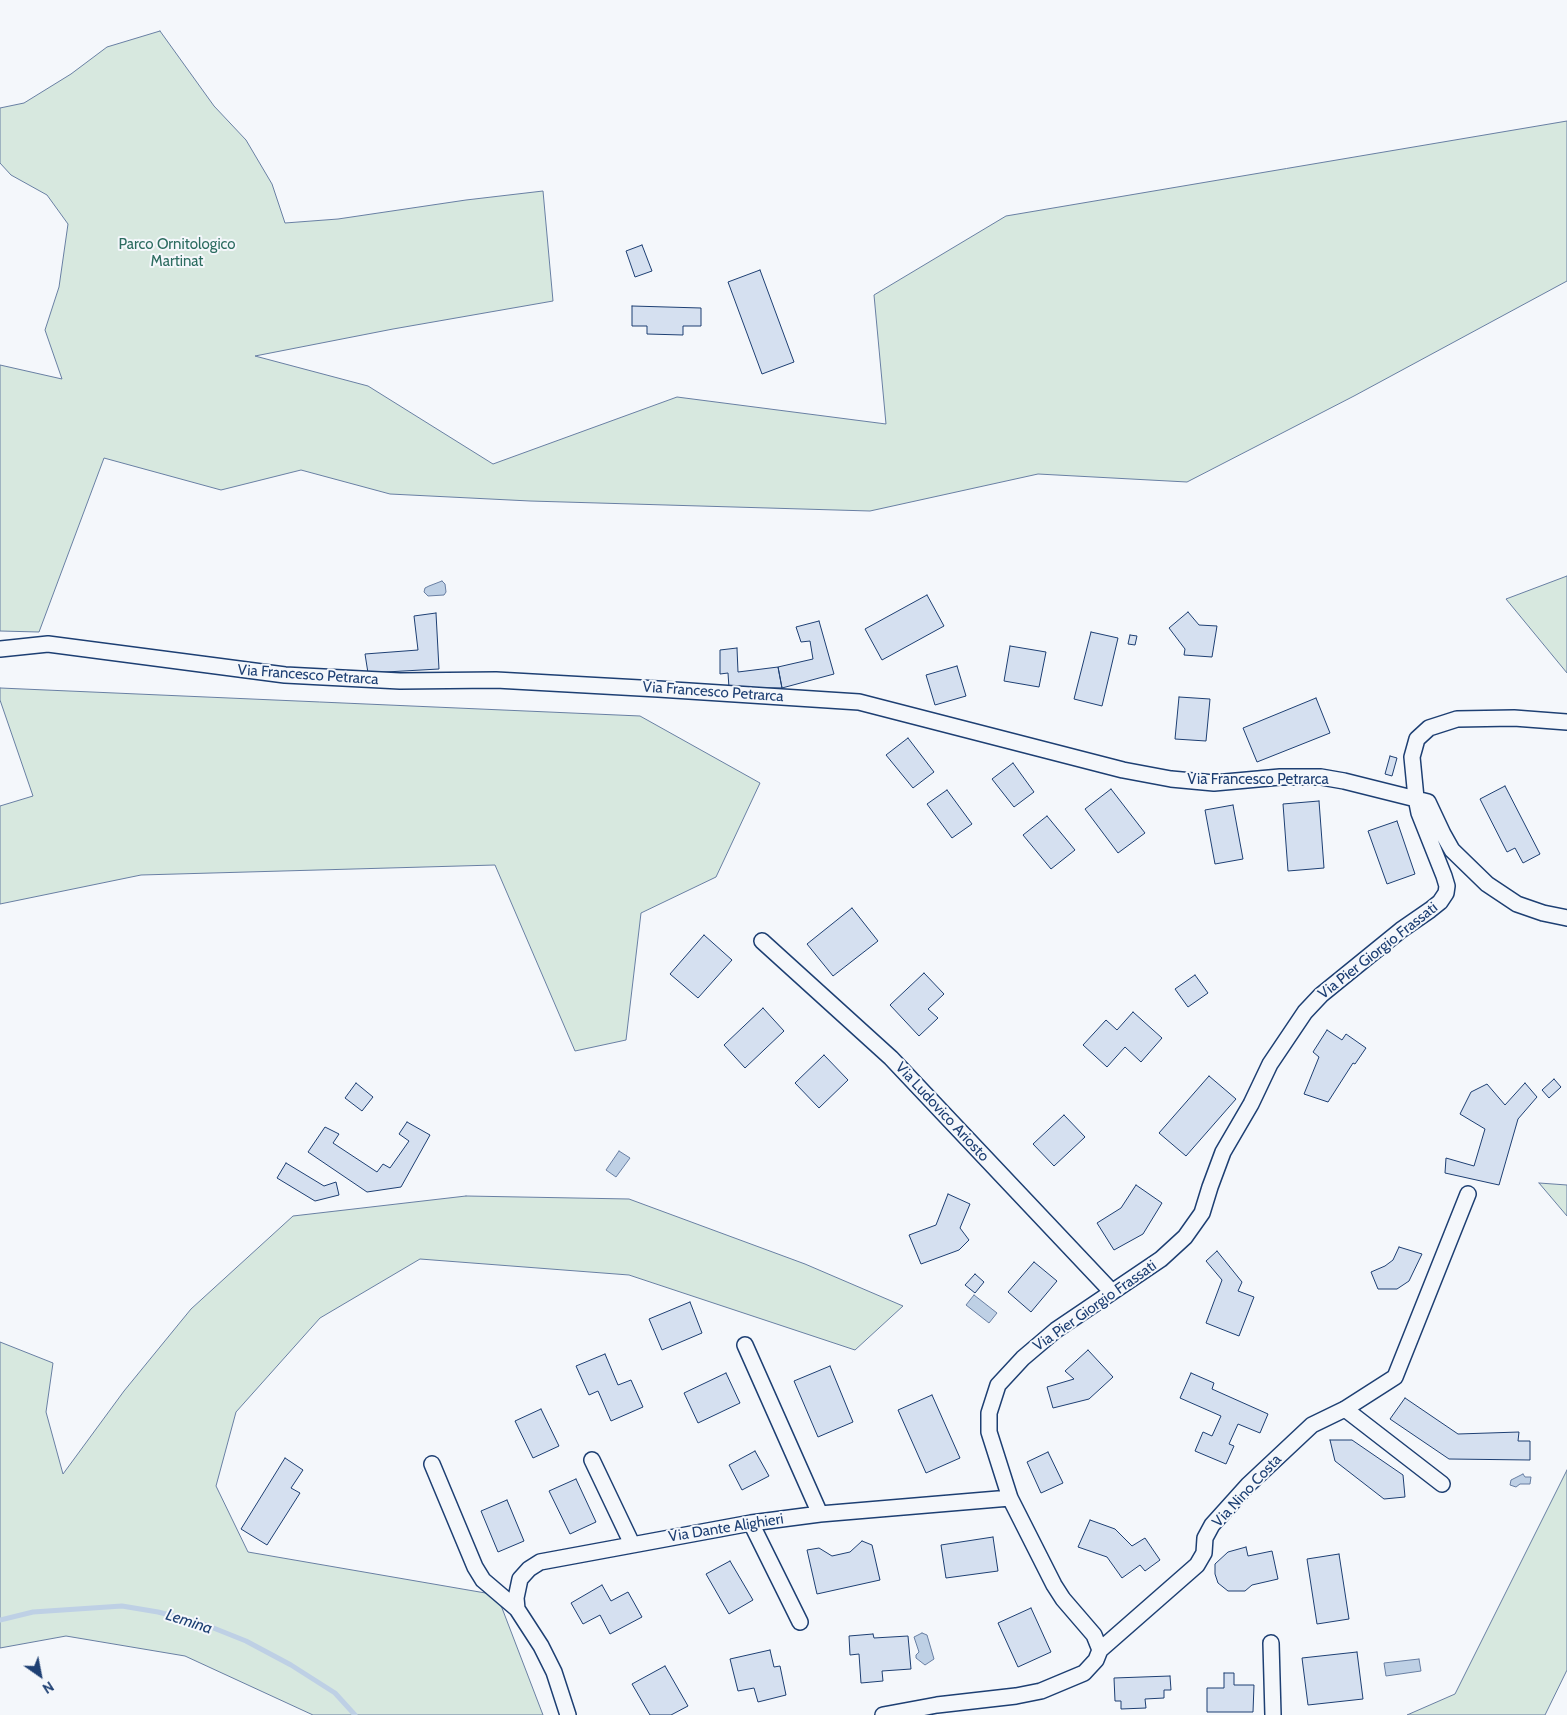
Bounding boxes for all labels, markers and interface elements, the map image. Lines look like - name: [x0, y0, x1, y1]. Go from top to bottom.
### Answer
- park label: Parco Ornitologico Martinat: [118, 236, 236, 271]
- street label: Via Francesco Petrarca: [237, 661, 379, 689]
- street label: Via Francesco Petrarca: [642, 678, 784, 706]
- street label: Via Francesco Petrarca: [1187, 771, 1329, 789]
- street label: Via Pier Giorgio Frassati: [1315, 899, 1441, 1003]
- street label: Via Ludovico Ariosto: [891, 1059, 993, 1165]
- street label: Via Pier Giorgio Frassati: [1030, 1257, 1160, 1355]
- street label: Via Nino Costa: [1209, 1451, 1285, 1531]
- street label: Via Dante Alighieri: [667, 1510, 785, 1546]
- water label: Lemina: [163, 1606, 215, 1638]
- north arrow: [15, 1650, 65, 1700]
- text: N: [39, 1677, 57, 1698]

